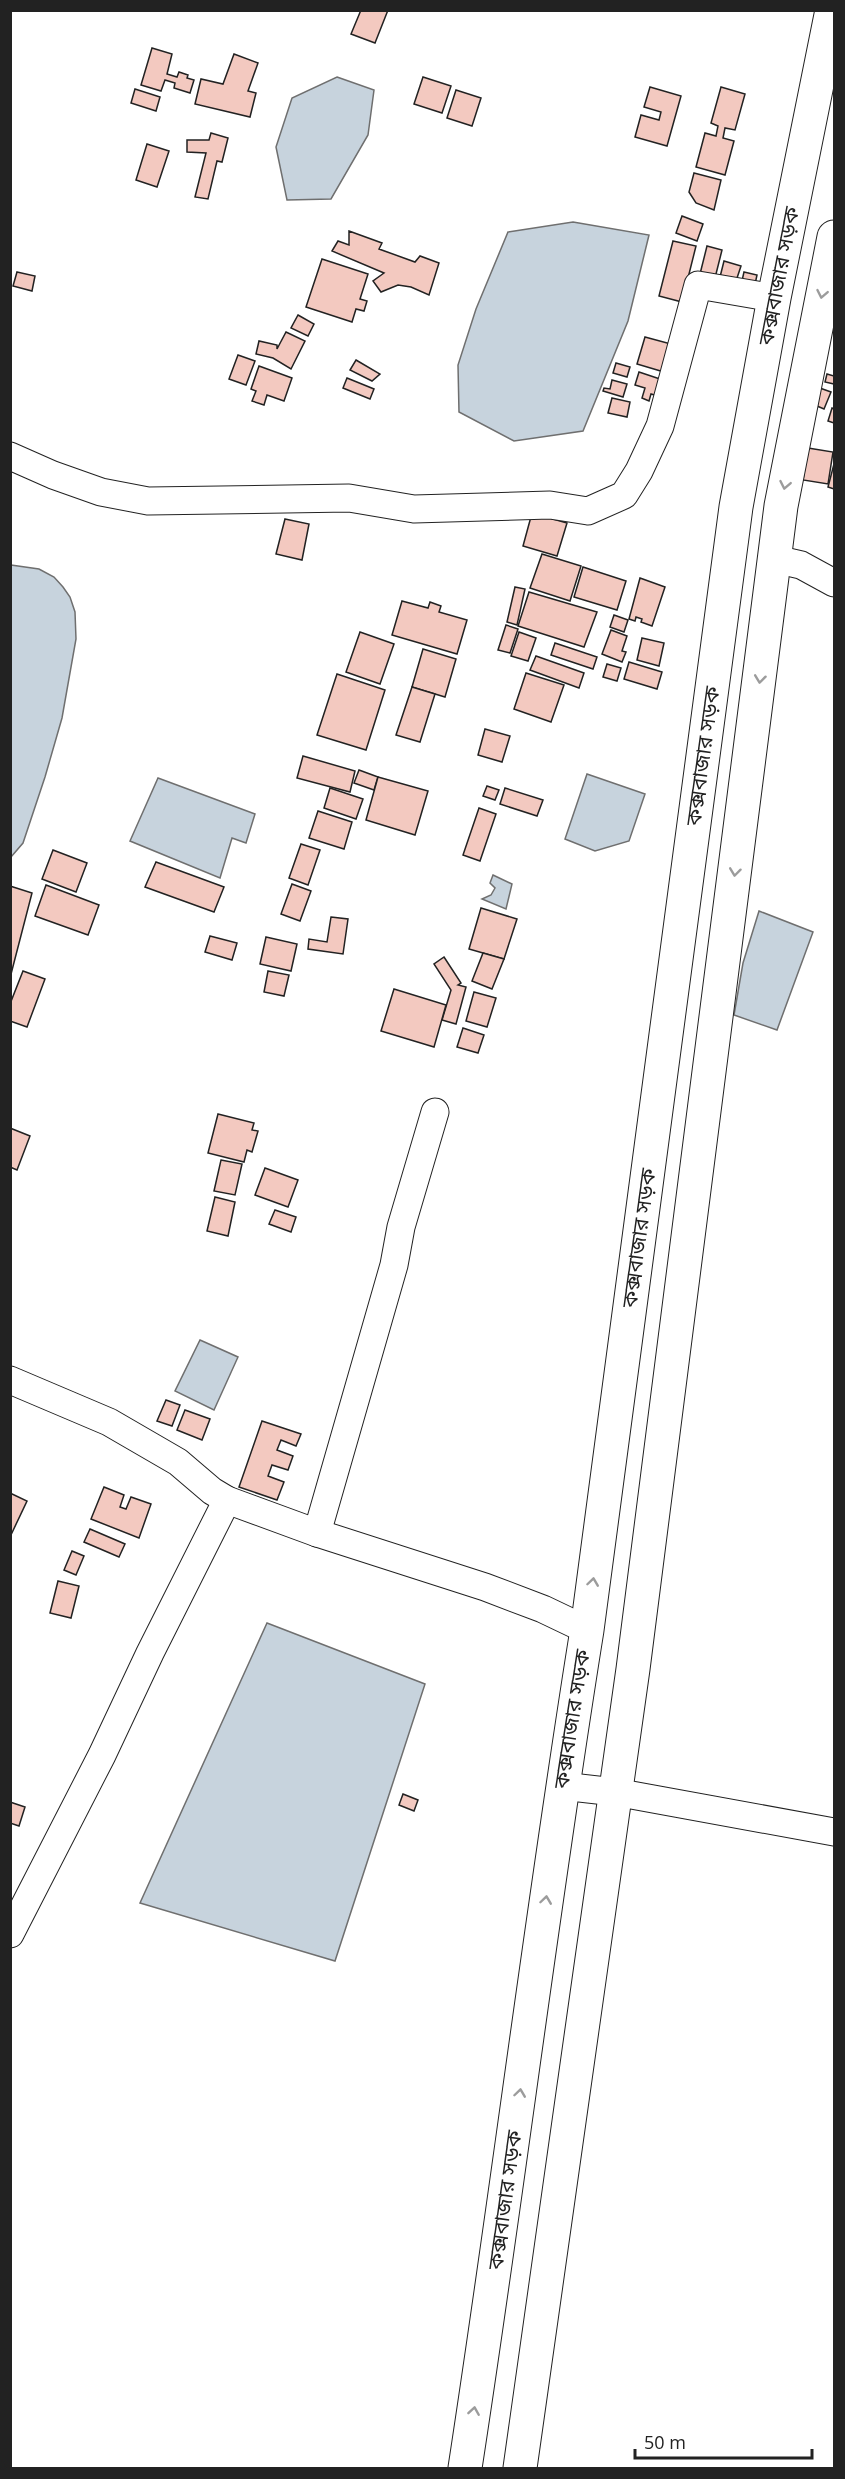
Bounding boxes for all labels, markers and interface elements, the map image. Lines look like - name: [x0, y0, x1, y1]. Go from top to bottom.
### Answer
- street label: কক্সবাজার সড়ক: [751, 203, 805, 348]
- one-way arrow: [816, 289, 829, 299]
- one-way arrow: [779, 480, 792, 490]
- one-way arrow: [754, 674, 767, 683]
- street label: কক্সবাজার সড়ক: [678, 683, 726, 828]
- one-way arrow: [730, 867, 742, 877]
- street label: কক্সবাজার সড়ক: [614, 1165, 662, 1310]
- one-way arrow: [586, 1578, 599, 1587]
- street label: কক্সবাজার সড়ক: [546, 1646, 596, 1791]
- one-way arrow: [539, 1895, 552, 1904]
- one-way arrow: [513, 2088, 525, 2098]
- street label: কক্সবাজার সড়ক: [480, 2127, 528, 2272]
- one-way arrow: [468, 2406, 480, 2415]
- scale bar: [635, 2422, 812, 2460]
- text: 50 m: [644, 2430, 686, 2454]

